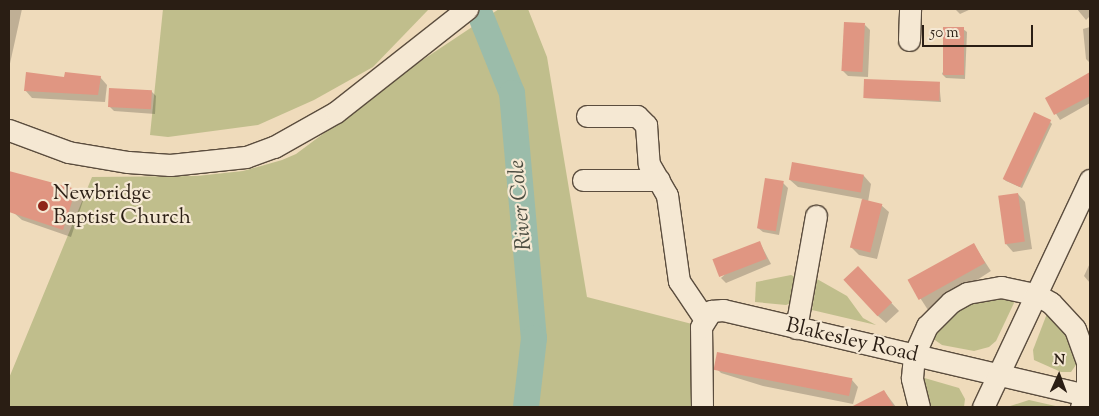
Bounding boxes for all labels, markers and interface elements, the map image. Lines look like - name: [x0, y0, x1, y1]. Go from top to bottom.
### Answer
- scale bar: [924, 15, 1035, 47]
- text: 50 m: [930, 23, 959, 44]
- water label: River Cole: [505, 159, 539, 251]
- place label: Newbridge Baptist Church: [53, 181, 191, 231]
- marker: Newbridge Baptist Church: [37, 200, 49, 212]
- street label: Blakesley Road: [783, 314, 921, 368]
- north arrow: [1034, 351, 1084, 401]
- text: N: [1054, 351, 1065, 371]

